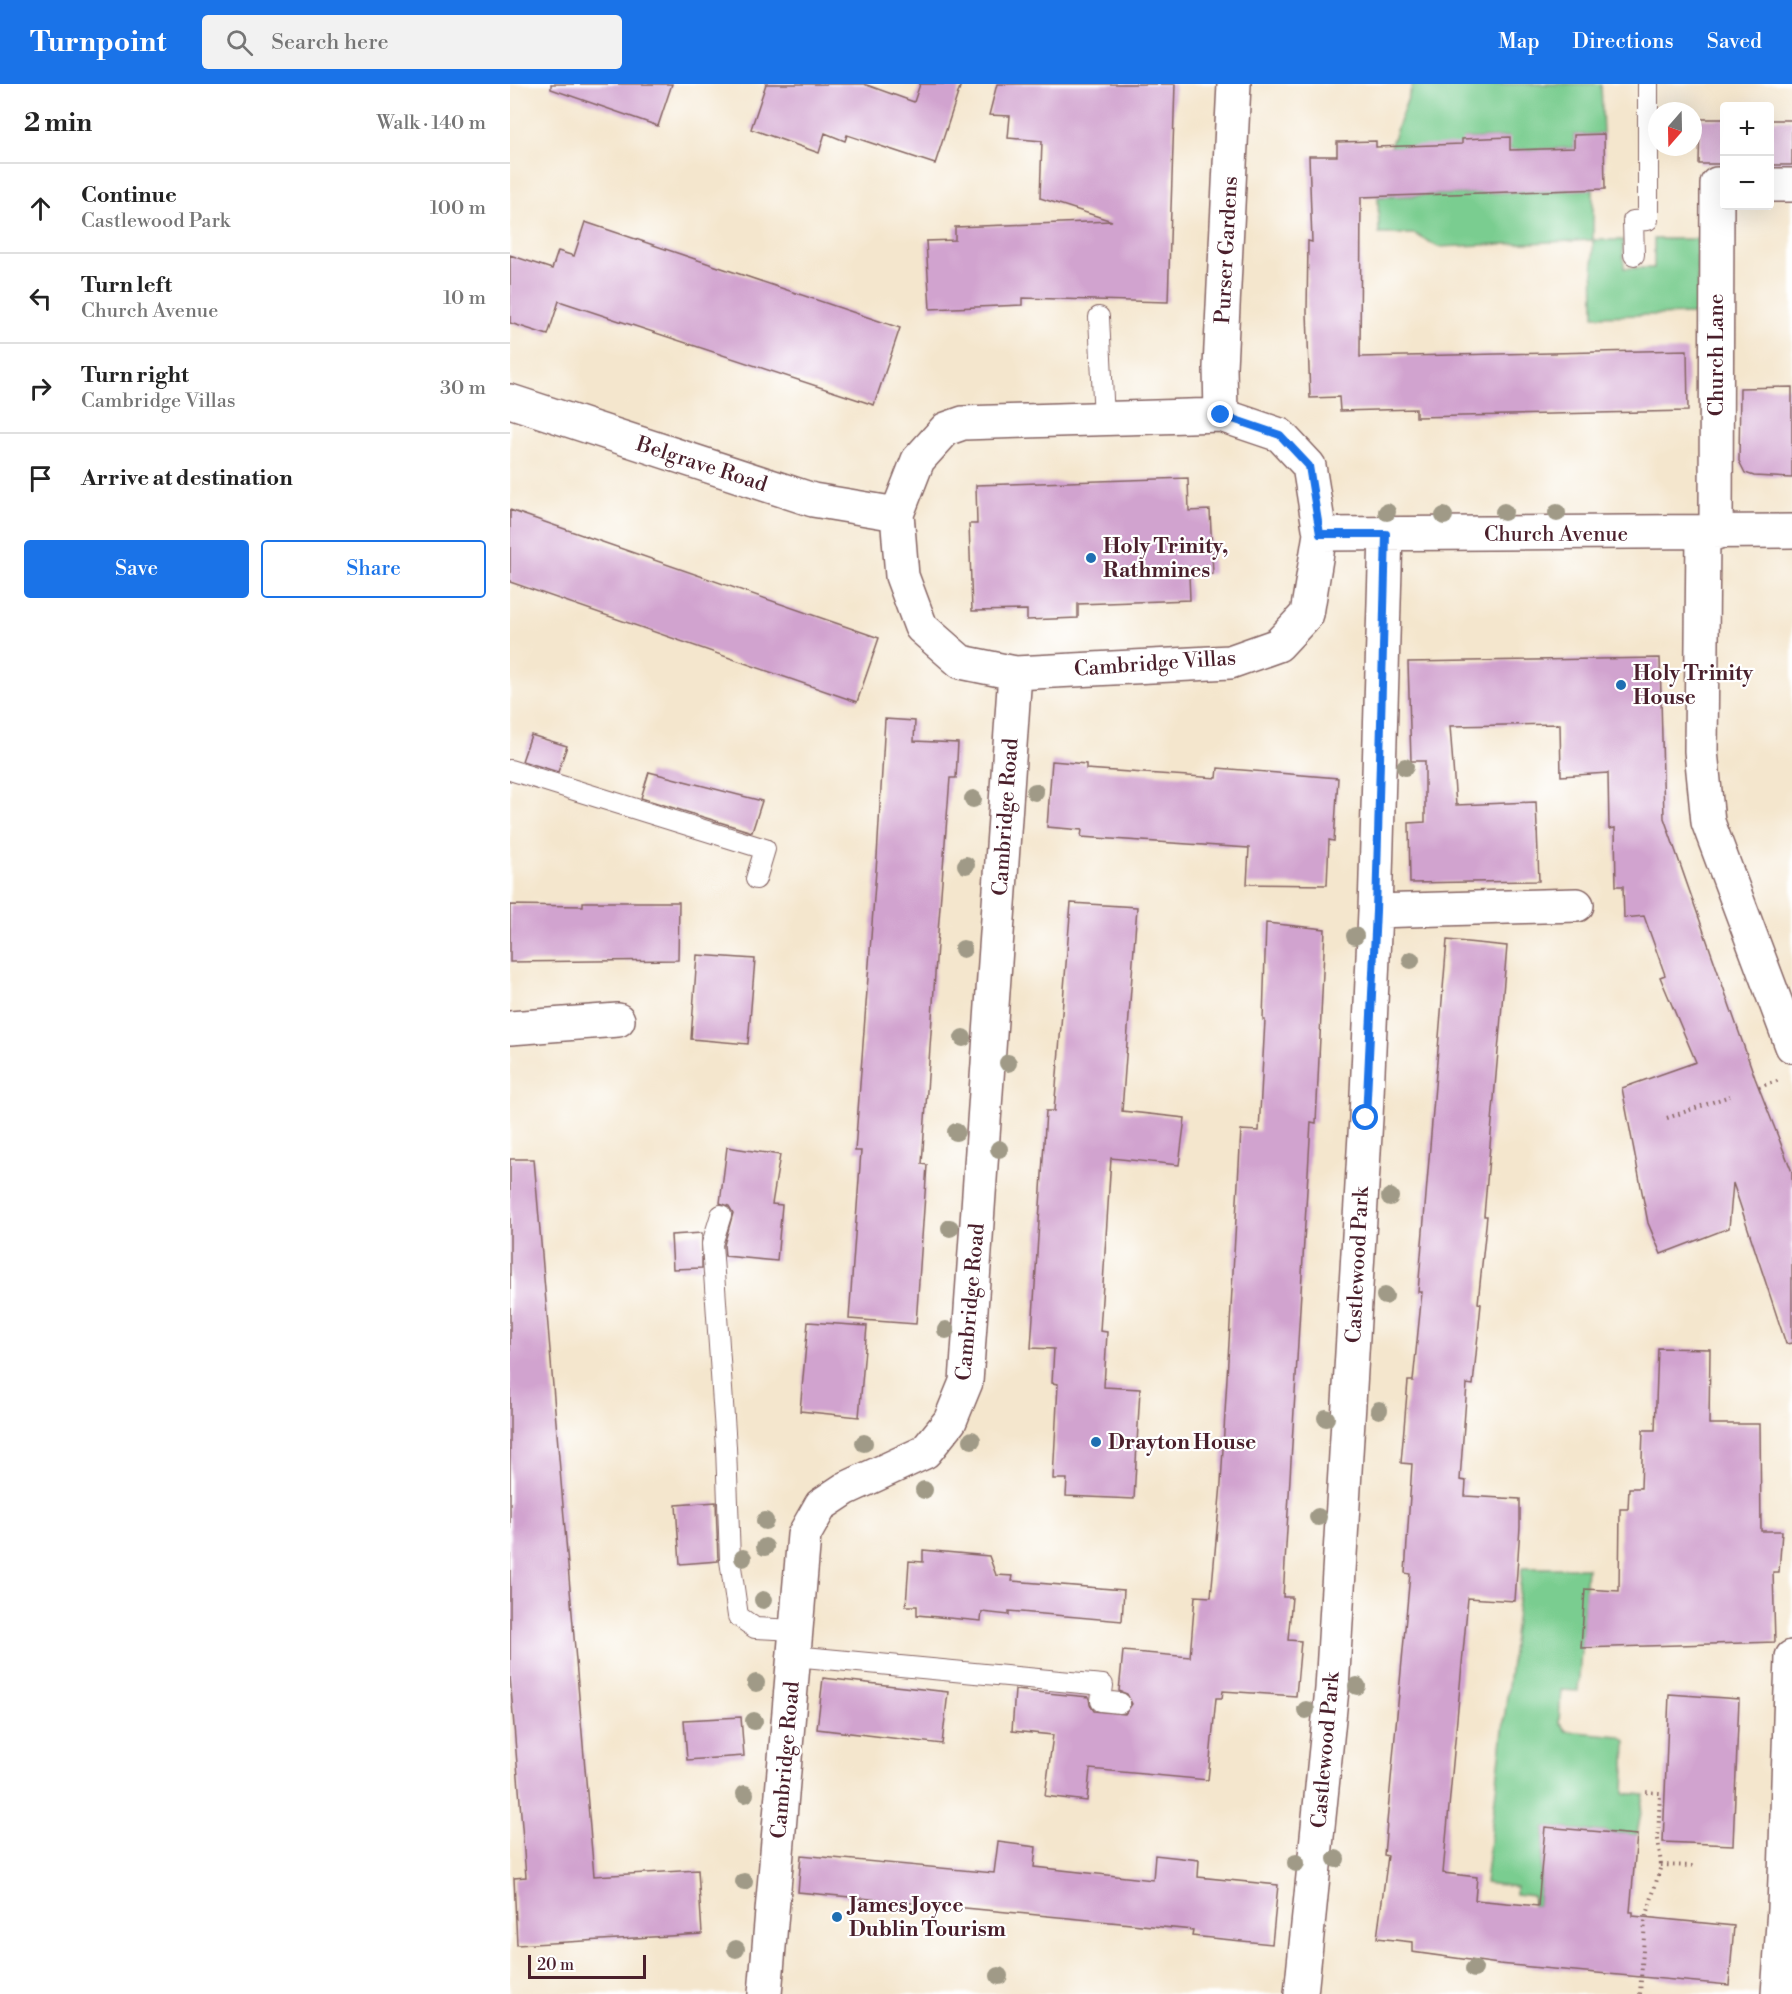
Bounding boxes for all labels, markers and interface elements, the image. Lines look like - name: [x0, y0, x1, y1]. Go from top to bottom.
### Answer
- search box: [202, 15, 622, 69]
- text: Turnpoint: [30, 25, 166, 60]
- icon: search: [223, 26, 256, 59]
- text: Search here: [271, 29, 389, 56]
- text: Map: [1498, 29, 1540, 55]
- text: Directions: [1573, 29, 1674, 55]
- text: Saved: [1707, 29, 1762, 55]
- north arrow: [1648, 102, 1702, 156]
- map controls: [1720, 102, 1774, 210]
- button: +: [1720, 102, 1774, 156]
- text: 2 min: [24, 107, 92, 139]
- text: Walk · 140 m: [376, 111, 486, 136]
- button: −: [1720, 156, 1774, 210]
- street label: Purser Gardens: [1210, 175, 1244, 325]
- text: Continue: [81, 182, 177, 209]
- icon: ahead: [24, 192, 57, 225]
- text: 100 m: [430, 196, 486, 221]
- text: Castlewood Park: [81, 209, 230, 234]
- text: Turn left: [81, 272, 172, 299]
- icon: left: [24, 282, 57, 315]
- text: 10 m: [443, 286, 486, 311]
- street label: Church Lane: [1704, 294, 1730, 416]
- text: Church Avenue: [81, 299, 218, 324]
- text: Turn right: [81, 362, 189, 389]
- icon: right: [24, 372, 57, 405]
- text: 30 m: [440, 376, 486, 401]
- text: Cambridge Villas: [81, 389, 236, 414]
- route end: [1207, 401, 1233, 427]
- street label: Belgrave Road: [632, 431, 771, 498]
- icon: arrive: [24, 462, 57, 495]
- text: Arrive at destination: [81, 465, 293, 492]
- street label: Church Avenue: [1484, 522, 1628, 548]
- place label: Holy Trinity, Rathmines: [1103, 534, 1228, 584]
- button: Save: [24, 540, 249, 598]
- button: Share: [261, 540, 486, 598]
- marker: Holy Trinity, Rathmines: [1084, 551, 1098, 565]
- street label: Cambridge Villas: [1073, 645, 1237, 683]
- place label: Holy Trinity House: [1633, 661, 1753, 711]
- marker: Holy Trinity House: [1614, 678, 1628, 692]
- street label: Cambridge Road: [988, 737, 1024, 897]
- route start: [1352, 1104, 1378, 1130]
- street label: Castlewood Park: [1341, 1185, 1375, 1344]
- street label: Cambridge Road: [951, 1222, 991, 1382]
- place label: Drayton House: [1108, 1430, 1256, 1456]
- marker: Drayton House: [1089, 1435, 1103, 1449]
- street label: Castlewood Park: [1306, 1670, 1346, 1829]
- street label: Cambridge Road: [766, 1680, 806, 1840]
- place label: James Joyce Dublin Tourism: [846, 1893, 1006, 1943]
- marker: James Joyce Dublin Tourism: [830, 1910, 844, 1924]
- scale bar: [528, 1952, 646, 1980]
- text: 20 m: [537, 1955, 574, 1975]

